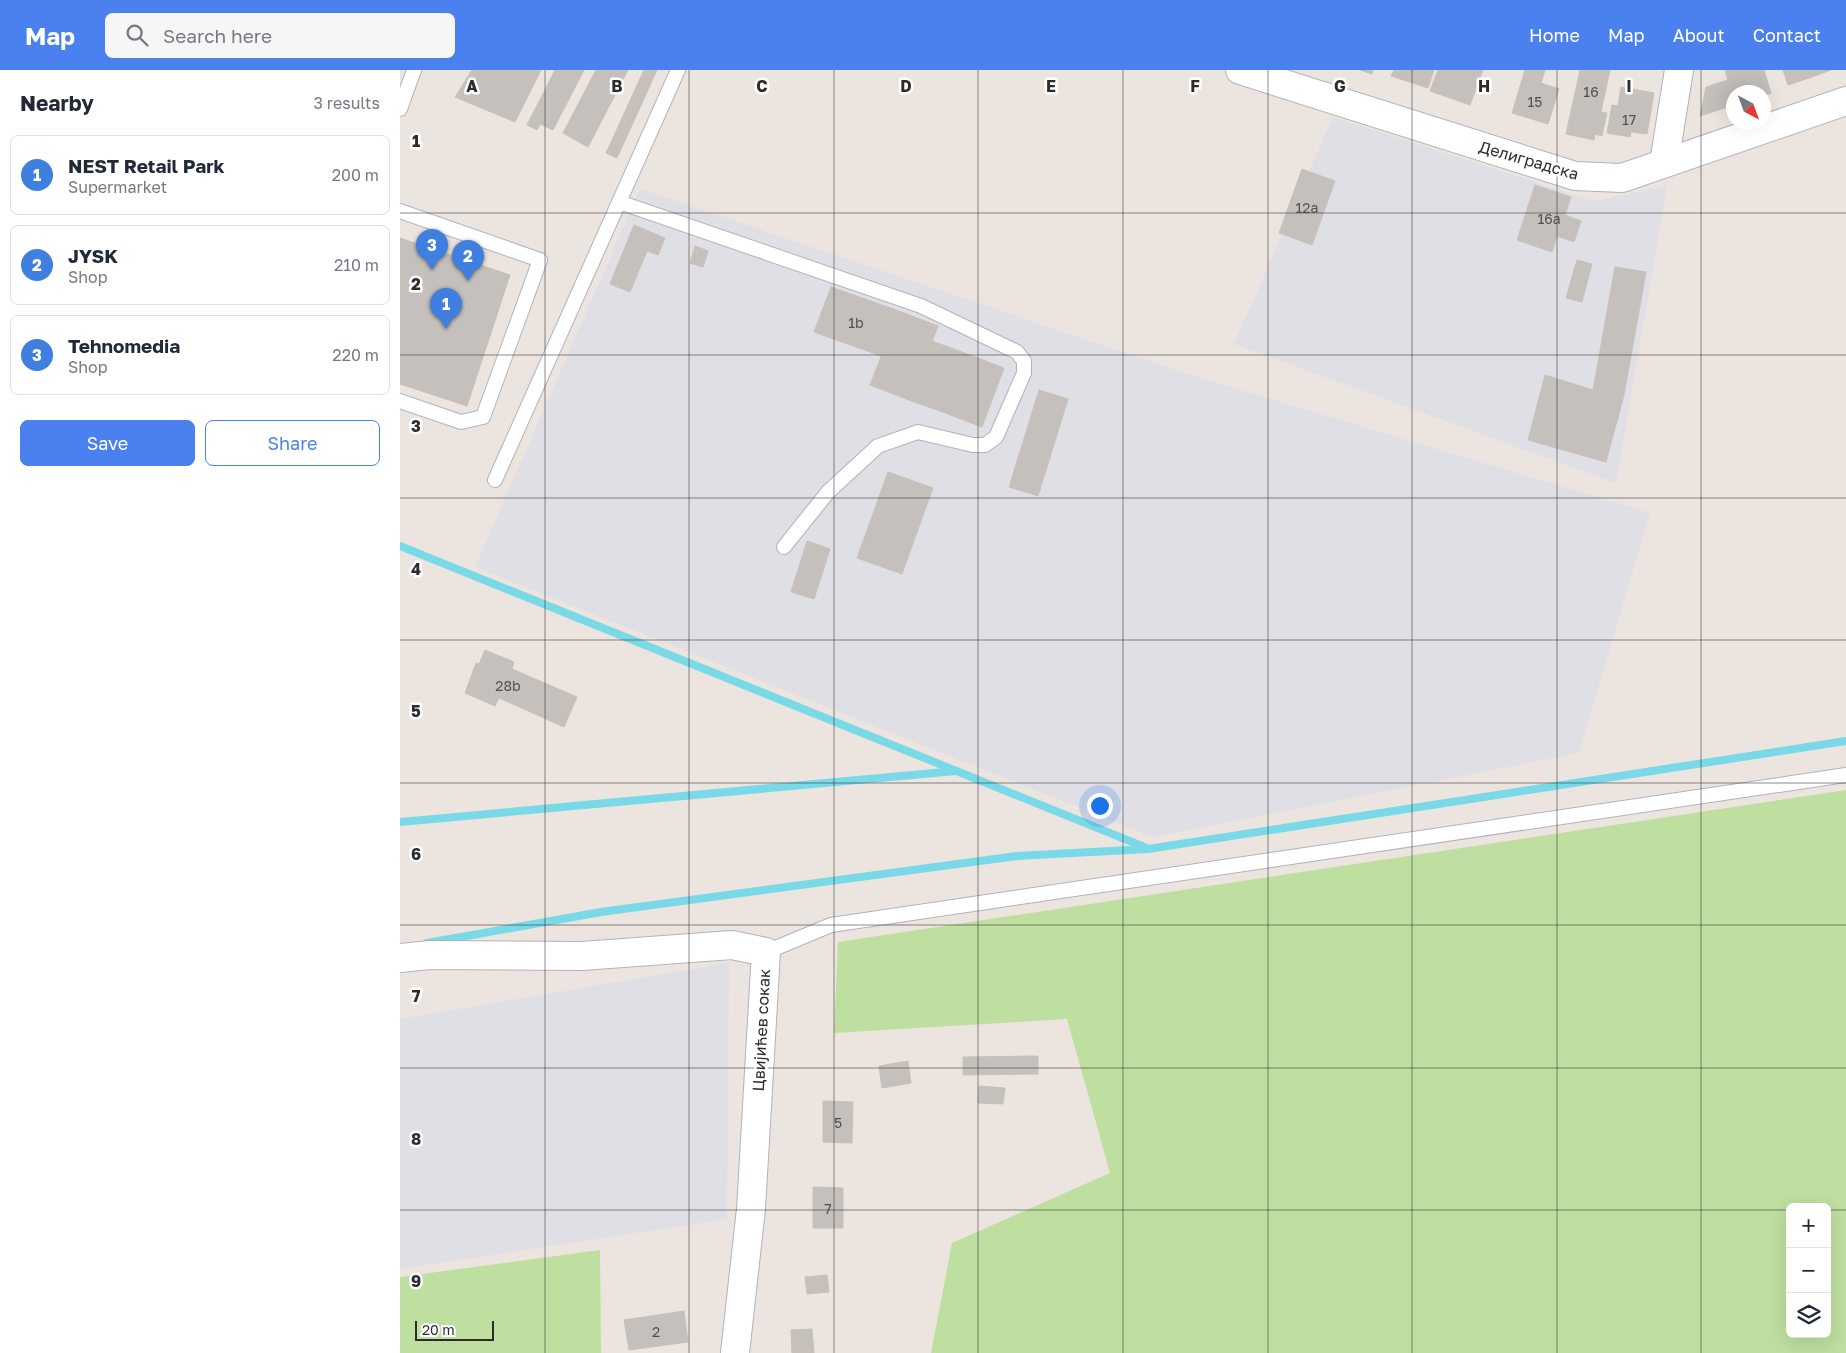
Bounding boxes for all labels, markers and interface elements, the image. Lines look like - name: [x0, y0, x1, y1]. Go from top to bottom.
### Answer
- search box: [105, 13, 455, 58]
- text: Map: [25, 21, 75, 50]
- icon: search: [123, 21, 151, 49]
- text: Search here: [163, 24, 272, 47]
- text: Home: [1529, 24, 1580, 46]
- text: Map: [1608, 24, 1645, 46]
- text: About: [1673, 24, 1725, 46]
- text: Contact: [1753, 24, 1821, 46]
- text: A: [466, 76, 478, 96]
- text: B: [611, 76, 623, 96]
- text: C: [756, 76, 768, 96]
- text: D: [900, 76, 912, 96]
- text: E: [1046, 76, 1056, 96]
- text: F: [1190, 76, 1200, 96]
- text: G: [1334, 76, 1346, 96]
- text: H: [1478, 76, 1490, 96]
- text: I: [1626, 76, 1632, 96]
- house number: 16: [1583, 83, 1599, 100]
- north arrow: [1726, 85, 1771, 130]
- text: Nearby: [20, 90, 94, 116]
- text: 3 results: [313, 93, 380, 113]
- house number: 15: [1528, 93, 1542, 110]
- house number: 17: [1622, 111, 1636, 128]
- text: 1: [412, 131, 420, 151]
- street label: Делиградска: [1477, 136, 1581, 184]
- text: NEST Retail Park: [68, 154, 225, 177]
- text: 1: [33, 165, 41, 185]
- text: 200 m: [332, 165, 379, 185]
- text: Supermarket: [68, 177, 167, 197]
- house number: 12a: [1296, 199, 1318, 216]
- house number: 16a: [1537, 210, 1561, 227]
- pin: 3: [416, 229, 448, 270]
- pin: 2: [452, 240, 484, 281]
- text: JYSK: [68, 244, 118, 267]
- text: 2: [32, 255, 42, 275]
- text: 210 m: [334, 255, 379, 275]
- text: Shop: [68, 267, 108, 287]
- text: 2: [411, 274, 421, 294]
- pin: 1: [430, 288, 462, 329]
- house number: 1b: [848, 314, 864, 331]
- text: Tehnomedia: [68, 334, 180, 357]
- text: 3: [32, 345, 42, 365]
- text: 220 m: [332, 345, 379, 365]
- text: Shop: [68, 357, 108, 377]
- text: 3: [411, 416, 421, 436]
- button: Save: [20, 420, 195, 466]
- button: Share: [205, 420, 380, 466]
- text: 4: [411, 559, 421, 579]
- house number: 28b: [495, 677, 521, 694]
- text: 5: [411, 701, 421, 721]
- your location: [1087, 793, 1113, 819]
- text: 6: [411, 844, 421, 864]
- street label: Цвијићев сокак: [748, 968, 774, 1092]
- text: 7: [412, 986, 421, 1006]
- house number: 5: [834, 1114, 842, 1131]
- text: 8: [411, 1129, 421, 1149]
- house number: 7: [824, 1200, 832, 1217]
- map controls: [1786, 1203, 1831, 1338]
- button: +: [1786, 1203, 1831, 1248]
- button: −: [1786, 1248, 1831, 1293]
- text: 9: [411, 1271, 421, 1291]
- button: layers: [1786, 1293, 1831, 1338]
- scale bar: [415, 1318, 494, 1341]
- text: 20 m: [422, 1321, 455, 1338]
- house number: 2: [652, 1323, 660, 1340]

